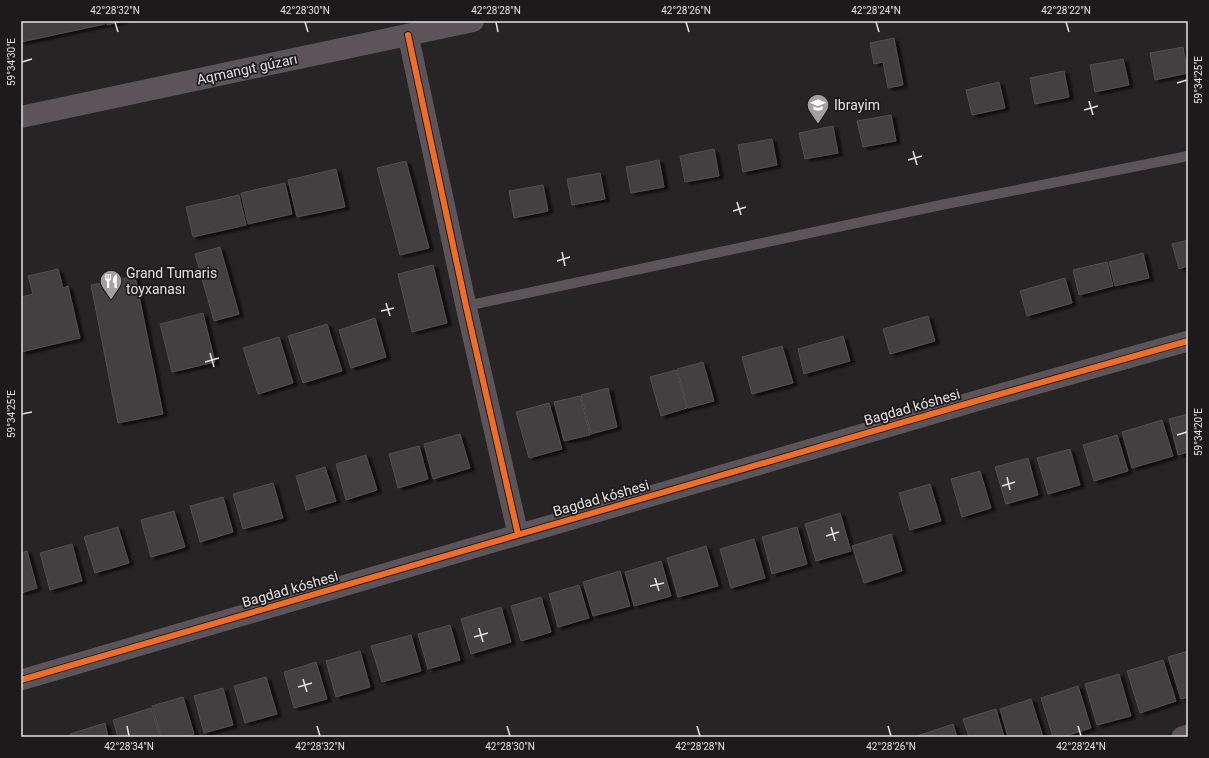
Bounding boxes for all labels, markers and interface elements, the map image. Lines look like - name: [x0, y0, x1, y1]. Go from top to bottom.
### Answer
- text: 42°28'32"N: [90, 5, 140, 16]
- text: 42°28'30"N: [280, 5, 330, 16]
- text: 42°28'28"N: [471, 5, 521, 16]
- text: 42°28'26"N: [661, 5, 711, 16]
- text: 42°28'24"N: [851, 5, 901, 16]
- text: 42°28'22"N: [1041, 5, 1091, 16]
- text: 59°34'30"E: [6, 38, 17, 86]
- street label: Aqmangıt gúzarı: [195, 51, 299, 87]
- text: 59°34'25"E: [1193, 56, 1204, 104]
- school or university icon: Ibrayim: [805, 92, 831, 125]
- place label: Ibrayim: [834, 97, 880, 113]
- place label: Grand Tumaris toyxanası: [126, 265, 217, 297]
- restaurant icon: Grand Tumaris toyxanası: [98, 268, 124, 301]
- street label: Bagdad kóshesi: [862, 386, 962, 428]
- text: 59°34'25"E: [6, 390, 17, 438]
- text: 59°34'20"E: [1193, 408, 1204, 456]
- street label: Bagdad kóshesi: [551, 477, 651, 519]
- street label: Bagdad kóshesi: [240, 568, 340, 610]
- text: 42°28'34"N: [104, 741, 154, 752]
- text: 42°28'32"N: [295, 741, 345, 752]
- text: 42°28'30"N: [485, 741, 535, 752]
- text: 42°28'28"N: [675, 741, 725, 752]
- text: 42°28'26"N: [866, 741, 916, 752]
- text: 42°28'24"N: [1056, 741, 1106, 752]

